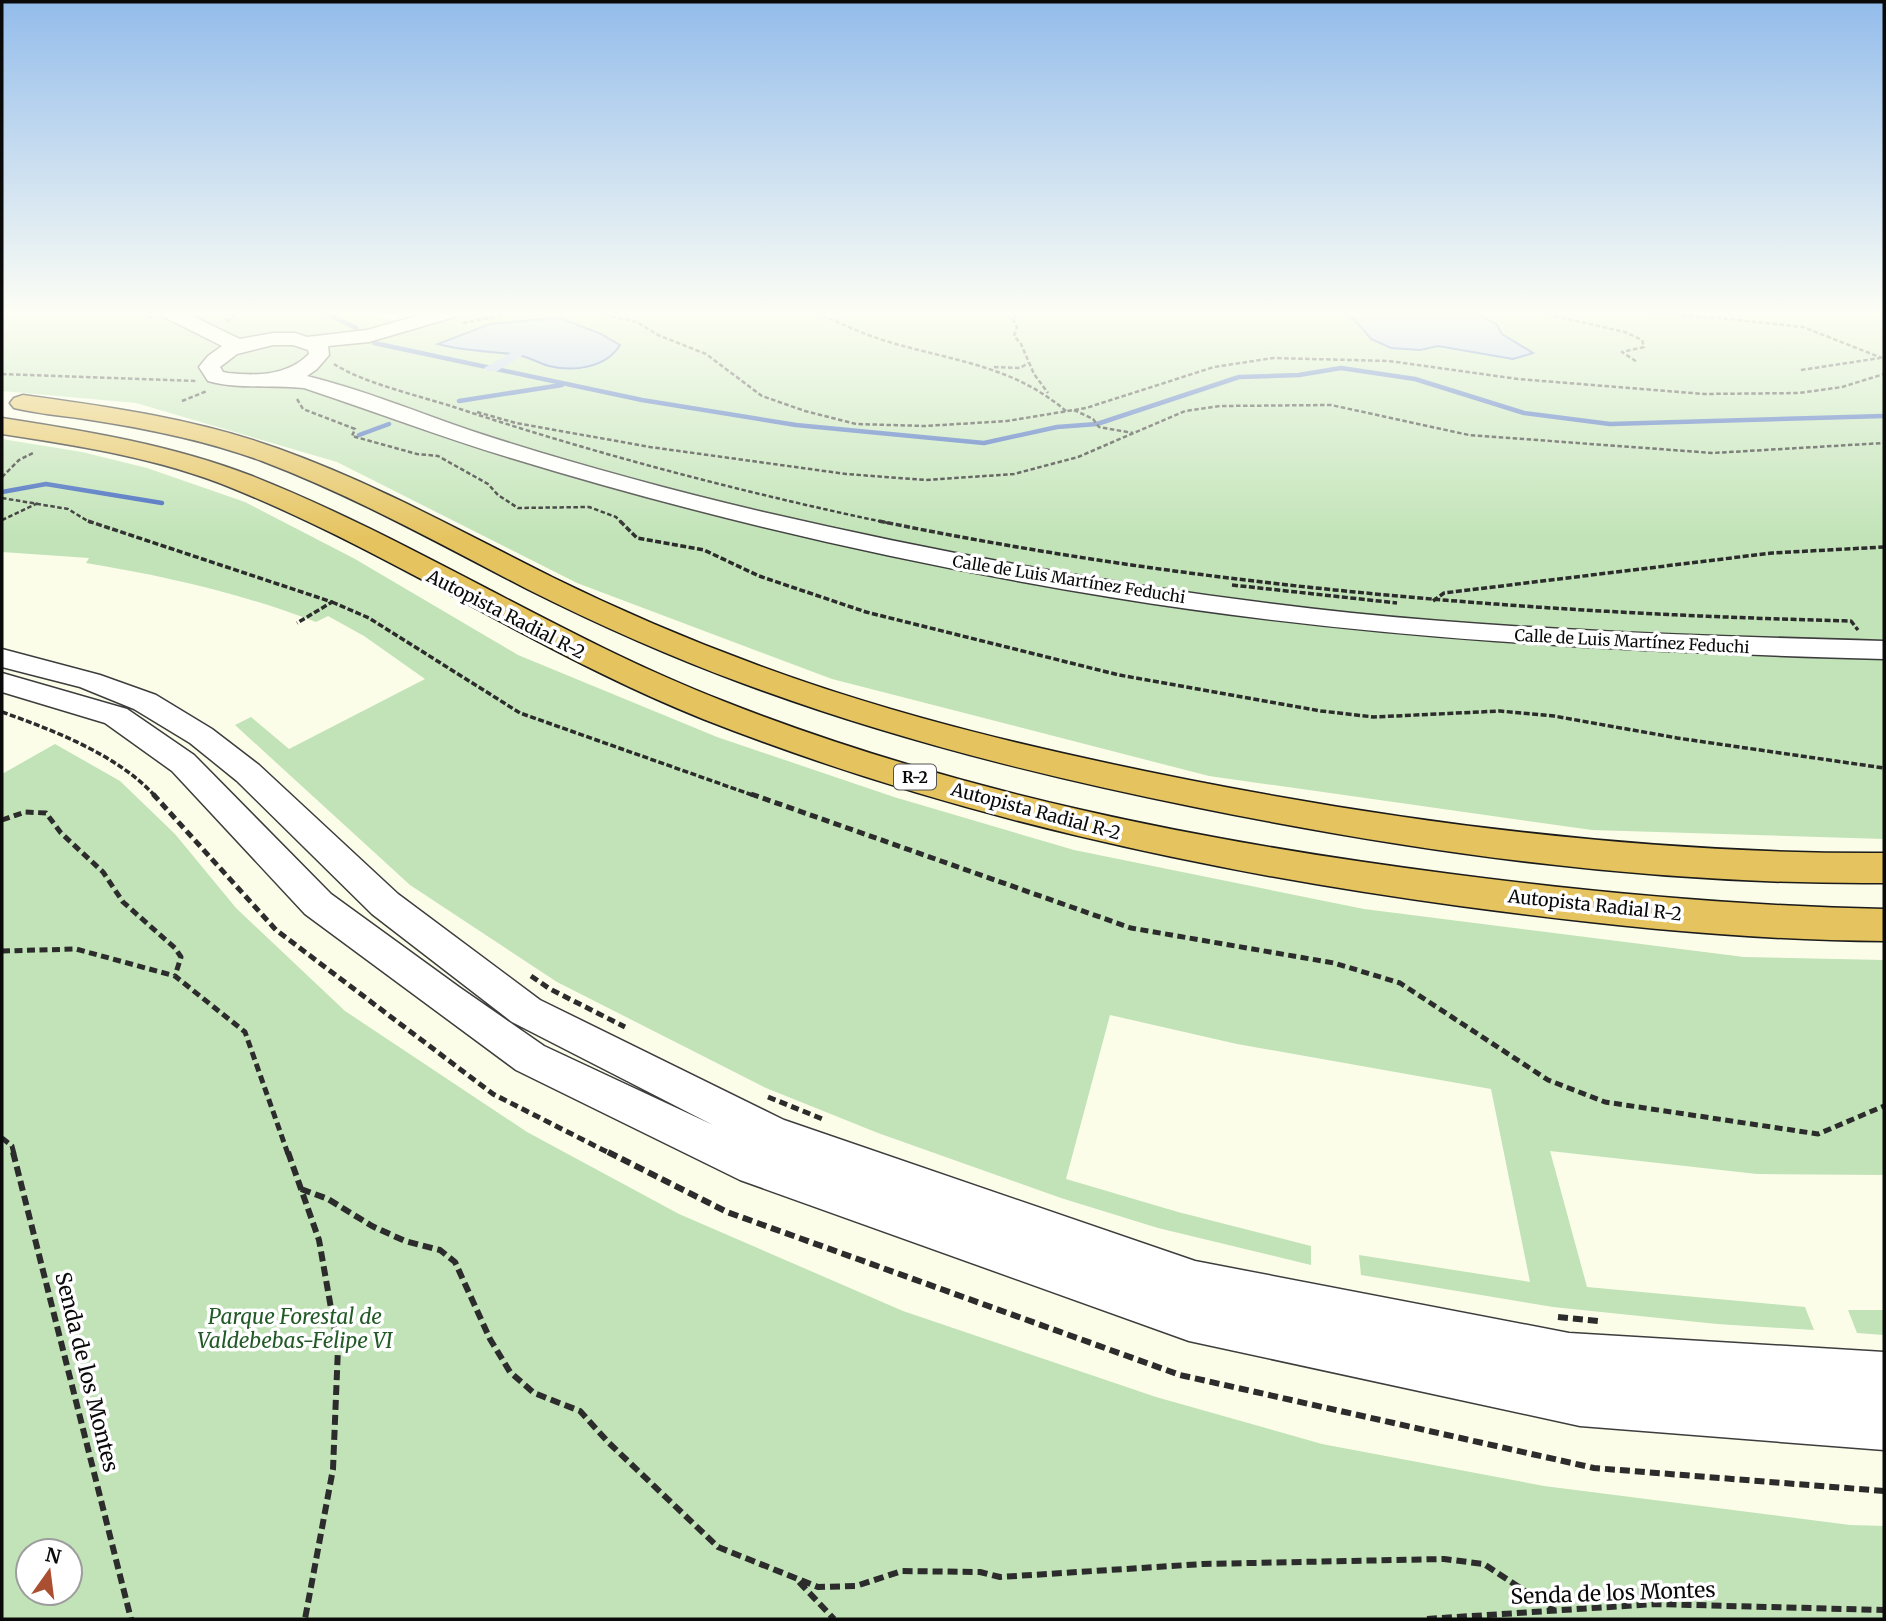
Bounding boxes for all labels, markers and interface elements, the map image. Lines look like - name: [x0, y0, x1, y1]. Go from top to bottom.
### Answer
- street label: Calle de Luis Martínez Feduchi: [951, 551, 1187, 607]
- street label: Autopista Radial R-2: [422, 564, 589, 664]
- street label: Calle de Luis Martínez Feduchi: [1514, 625, 1750, 657]
- road number: R-2: [894, 764, 936, 790]
- street label: Autopista Radial R-2: [948, 777, 1123, 845]
- street label: Autopista Radial R-2: [1506, 884, 1683, 926]
- street label: Senda de los Montes: [49, 1269, 125, 1475]
- park label: Parque Forestal de Valdebebas-Felipe VI: [197, 1303, 394, 1354]
- north arrow: [14, 1537, 84, 1607]
- text: N: [43, 1542, 63, 1569]
- street label: Senda de los Montes: [1510, 1576, 1716, 1610]

